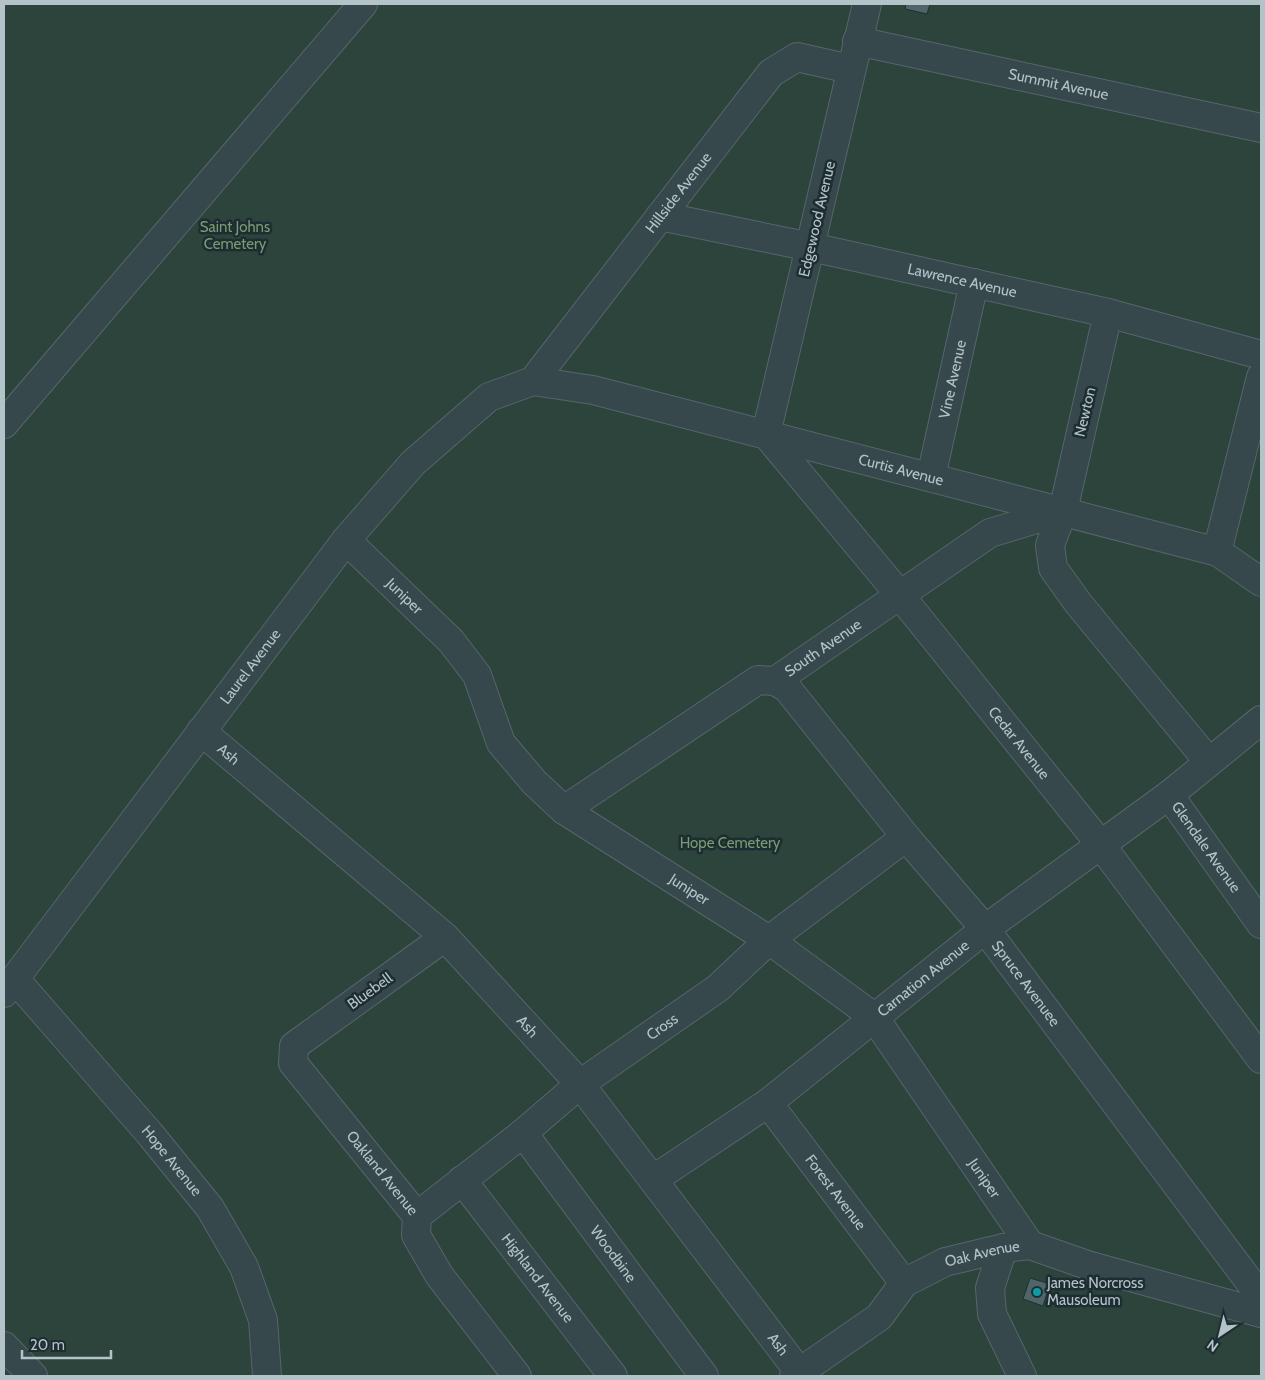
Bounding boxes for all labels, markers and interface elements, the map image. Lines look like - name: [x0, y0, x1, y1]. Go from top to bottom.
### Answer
- street label: Summit Avenue: [1007, 65, 1110, 104]
- street label: Hillside Avenue: [642, 148, 716, 237]
- street label: Edgewood Avenue: [795, 159, 839, 279]
- park label: Saint Johns Cemetery: [200, 218, 270, 253]
- street label: Lawrence Avenue: [906, 260, 1019, 302]
- street label: Vine Avenue: [935, 338, 970, 420]
- street label: Newton: [1071, 385, 1099, 439]
- street label: Curtis Avenue: [857, 450, 946, 490]
- street label: Juniper: [382, 574, 427, 618]
- street label: South Avenue: [781, 615, 865, 681]
- street label: Laurel Avenue: [216, 625, 285, 708]
- street label: Cedar Avenue: [984, 703, 1054, 783]
- street label: Ash: [214, 740, 243, 769]
- street label: Glendale Avenue: [1168, 798, 1245, 896]
- park label: Hope Cemetery: [680, 834, 781, 852]
- street label: Juniper: [665, 870, 713, 909]
- street label: Carnation Avenue: [874, 936, 973, 1021]
- street label: Spruce Avenuee: [988, 937, 1064, 1030]
- street label: Bluebell: [344, 968, 396, 1013]
- street label: Cross: [643, 1010, 682, 1044]
- street label: Ash: [513, 1012, 542, 1041]
- street label: Hope Avenue: [138, 1122, 206, 1200]
- street label: Oakland Avenue: [343, 1127, 422, 1219]
- street label: Forest Avenue: [801, 1151, 870, 1234]
- street label: Juniper: [964, 1154, 1004, 1202]
- street label: Woodbine: [586, 1222, 640, 1286]
- street label: Highland Avenue: [498, 1230, 578, 1327]
- street label: Oak Avenue: [943, 1237, 1021, 1271]
- place label: James Norcross Mausoleum: [1046, 1274, 1143, 1309]
- marker: James Norcross Mausoleum: [1031, 1286, 1043, 1298]
- north arrow: [1195, 1310, 1245, 1360]
- scale bar: [22, 1328, 111, 1360]
- street label: Ash: [764, 1329, 792, 1359]
- text: N: [1203, 1335, 1222, 1356]
- text: 20 m: [30, 1336, 65, 1354]

